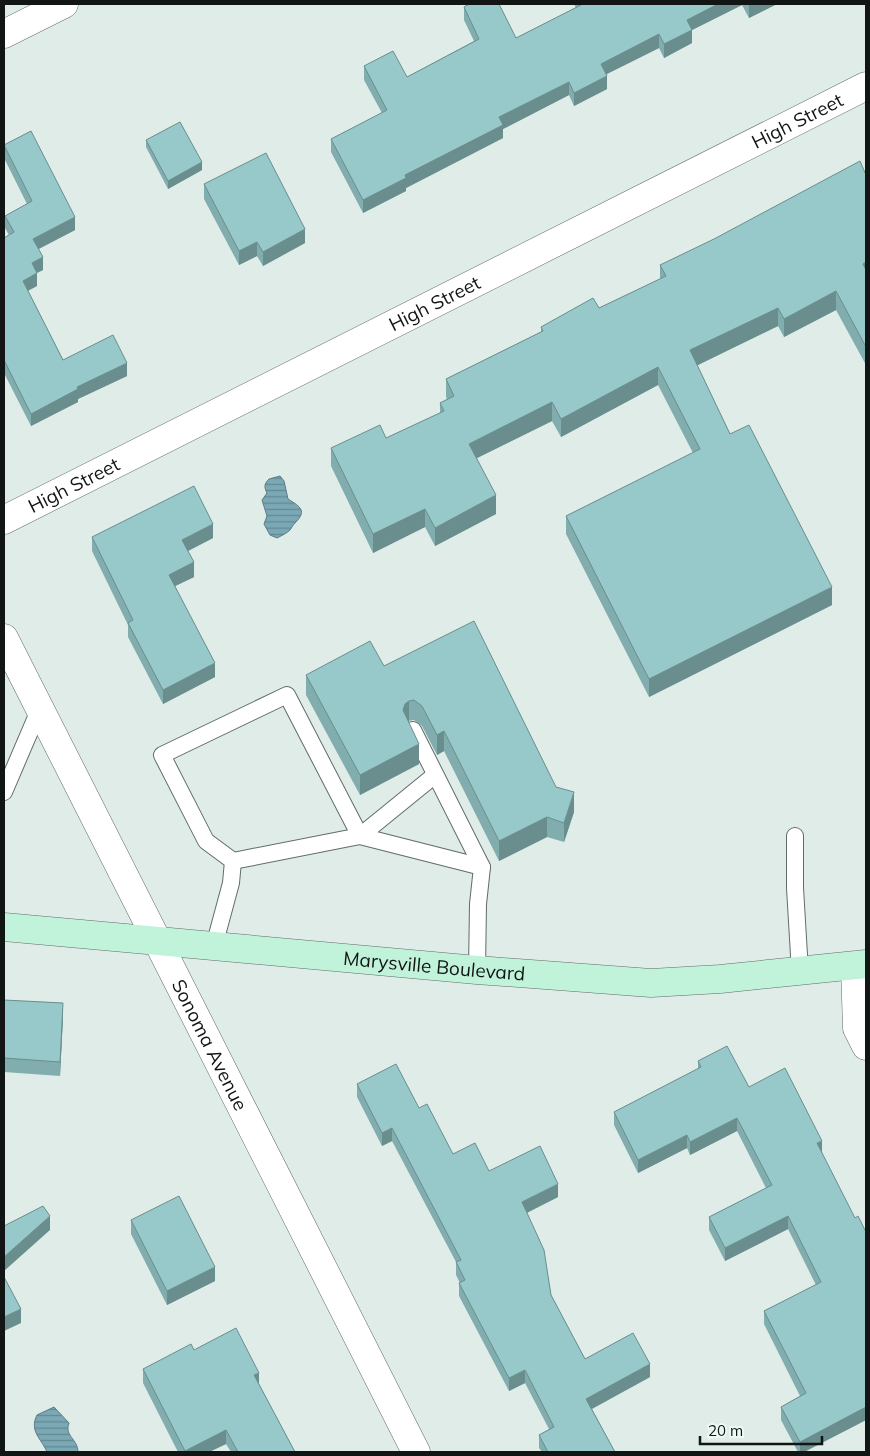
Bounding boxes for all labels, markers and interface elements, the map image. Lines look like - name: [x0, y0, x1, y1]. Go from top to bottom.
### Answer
- street label: High Street: [747, 87, 847, 154]
- street label: High Street: [385, 270, 485, 336]
- street label: High Street: [24, 452, 124, 518]
- street label: Marysville Boulevard: [342, 946, 526, 986]
- street label: Sonoma Avenue: [167, 975, 253, 1115]
- scale bar: [700, 1414, 822, 1446]
- text: 20 m: [708, 1421, 743, 1440]

